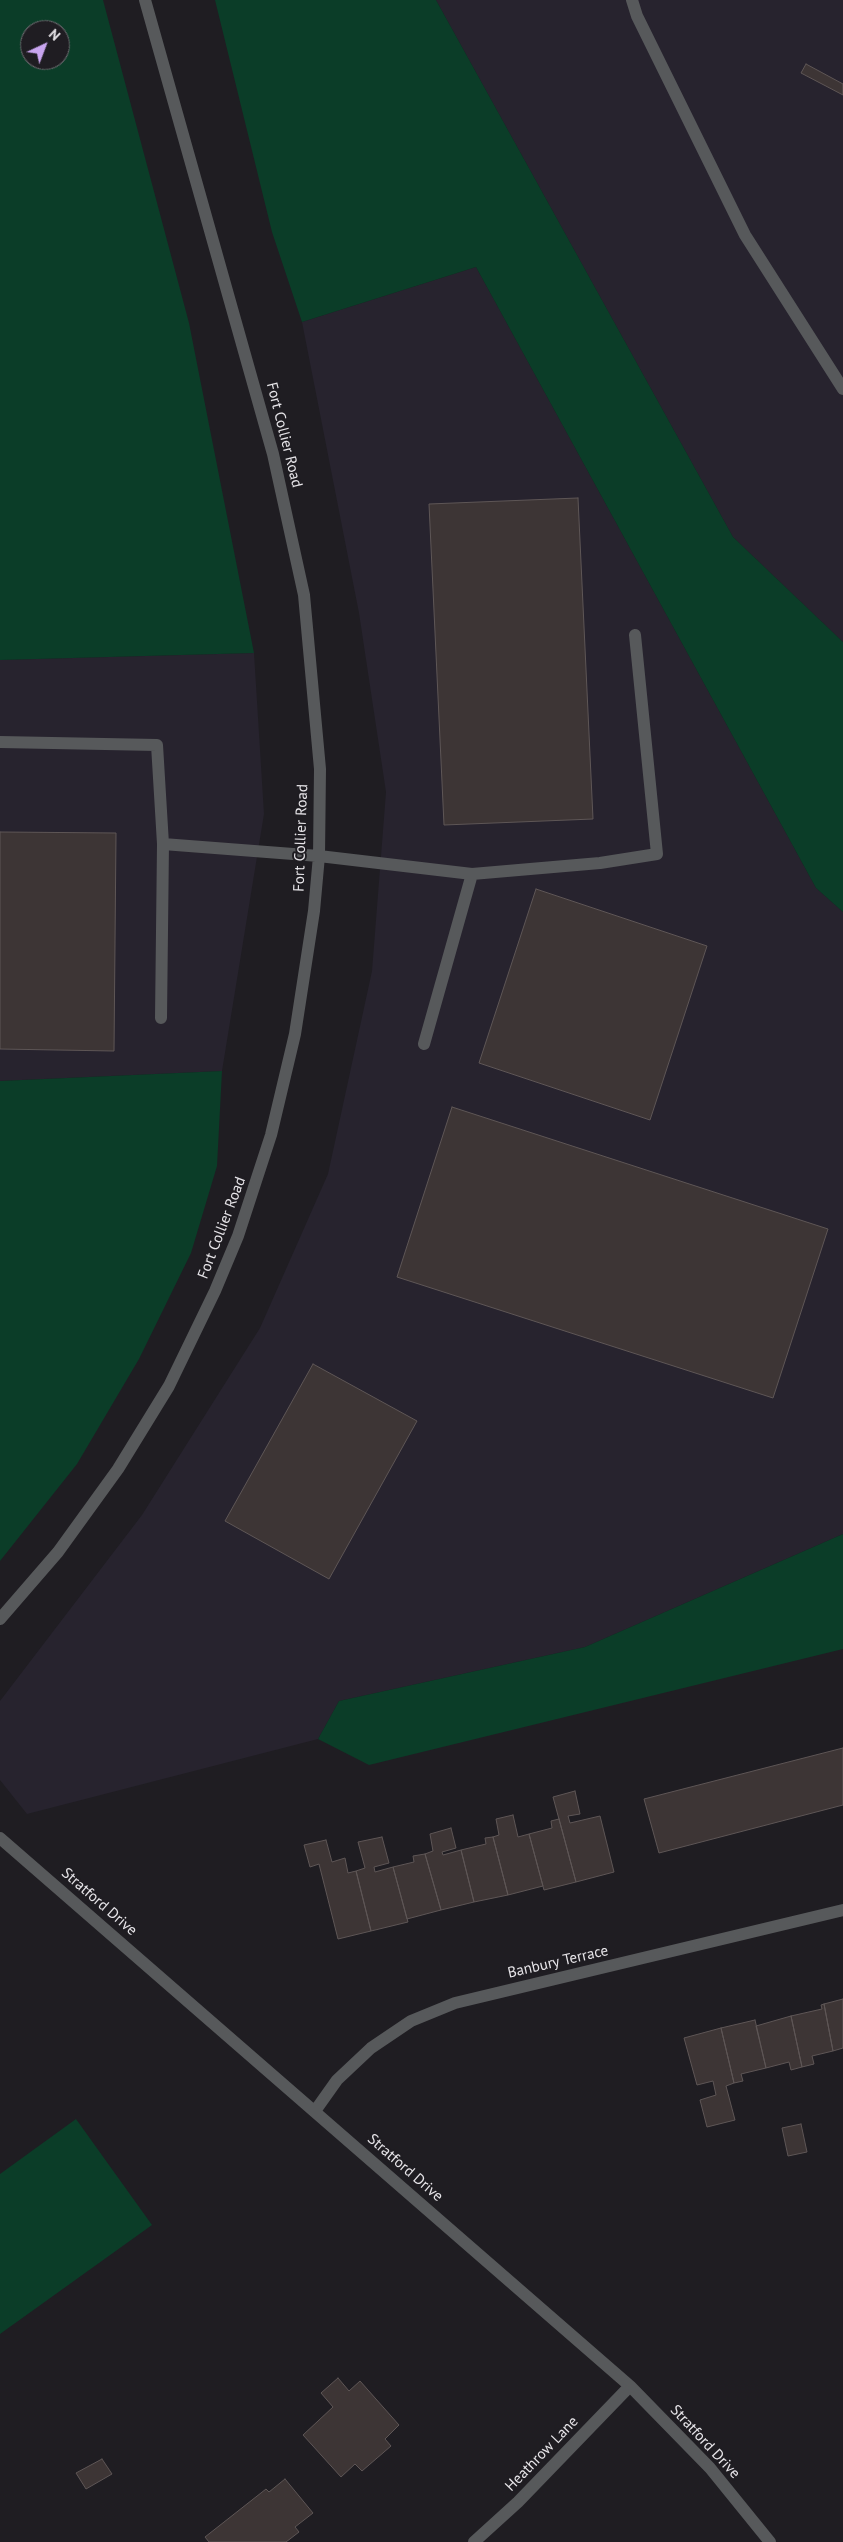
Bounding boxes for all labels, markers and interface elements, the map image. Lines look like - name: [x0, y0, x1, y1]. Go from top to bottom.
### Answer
- north arrow: [20, 20, 70, 70]
- text: N: [45, 25, 64, 44]
- street label: Fort Collier Road: [262, 381, 306, 489]
- street label: Fort Collier Road: [290, 784, 312, 892]
- street label: Fort Collier Road: [194, 1174, 250, 1282]
- street label: Stratford Drive: [58, 1864, 140, 1940]
- street label: Banbury Terrace: [506, 1942, 610, 1982]
- street label: Stratford Drive: [364, 2130, 446, 2206]
- street label: Stratford Drive: [666, 2401, 744, 2483]
- street label: Heathrow Lane: [502, 2413, 582, 2495]

